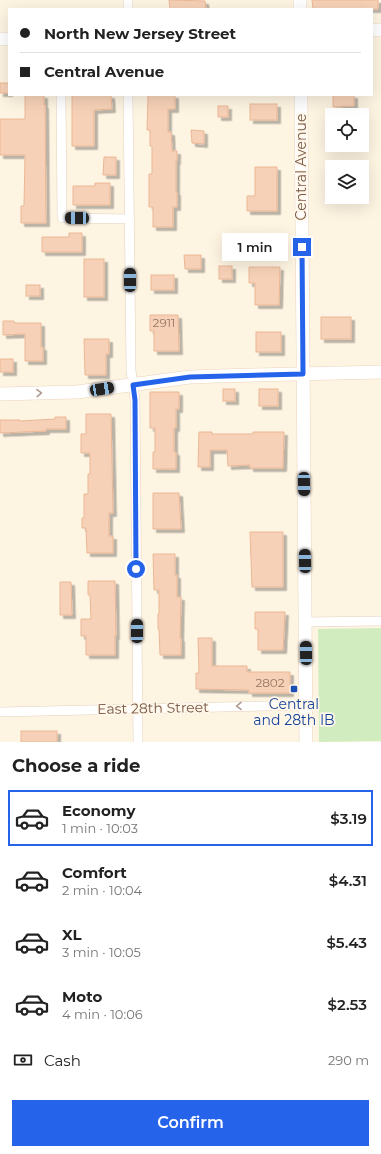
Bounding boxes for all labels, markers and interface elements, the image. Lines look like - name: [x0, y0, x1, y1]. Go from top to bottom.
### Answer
- text: North New Jersey Street: [44, 24, 236, 43]
- text: Central Avenue: [44, 62, 164, 81]
- map controls: [325, 108, 369, 204]
- button: locate: [325, 108, 369, 152]
- street label: Central Avenue: [292, 114, 310, 220]
- button: layers: [325, 160, 369, 204]
- car: [65, 212, 89, 224]
- callout: 1 min: [222, 233, 288, 261]
- route end: [293, 238, 311, 256]
- text: 1 min: [238, 239, 272, 255]
- car: [124, 268, 136, 292]
- house number: 2911: [153, 315, 175, 330]
- car: [89, 381, 115, 397]
- one-way arrow: [36, 388, 42, 397]
- car: [298, 472, 310, 496]
- car: [299, 549, 311, 573]
- route start: [127, 560, 145, 578]
- car: [131, 619, 143, 643]
- car: [300, 641, 312, 665]
- house number: 2802: [255, 675, 285, 690]
- marker: Central and 28th IB: [289, 684, 299, 694]
- place label: Central and 28th IB: [253, 695, 335, 729]
- street label: East 28th Street: [97, 698, 209, 718]
- one-way arrow: [236, 702, 242, 711]
- text: Choose a ride: [12, 755, 140, 777]
- icon: car: [14, 800, 50, 836]
- text: Economy: [62, 801, 135, 820]
- text: $3.19: [330, 809, 367, 828]
- text: 1 min · 10:03: [62, 820, 138, 836]
- icon: car: [14, 862, 50, 898]
- text: Comfort: [62, 863, 127, 882]
- text: $4.31: [329, 871, 367, 890]
- text: 2 min · 10:04: [62, 882, 142, 898]
- icon: car: [14, 924, 50, 960]
- text: XL: [62, 925, 81, 944]
- text: $5.43: [326, 933, 367, 952]
- text: 3 min · 10:05: [62, 944, 141, 960]
- icon: car: [14, 986, 50, 1022]
- text: Moto: [62, 987, 102, 1006]
- text: $2.53: [328, 995, 367, 1014]
- text: 4 min · 10:06: [62, 1006, 143, 1022]
- icon: cash: [12, 1049, 34, 1071]
- text: Cash: [44, 1051, 81, 1070]
- text: 290 m: [328, 1052, 369, 1068]
- button: Confirm: [12, 1100, 369, 1146]

